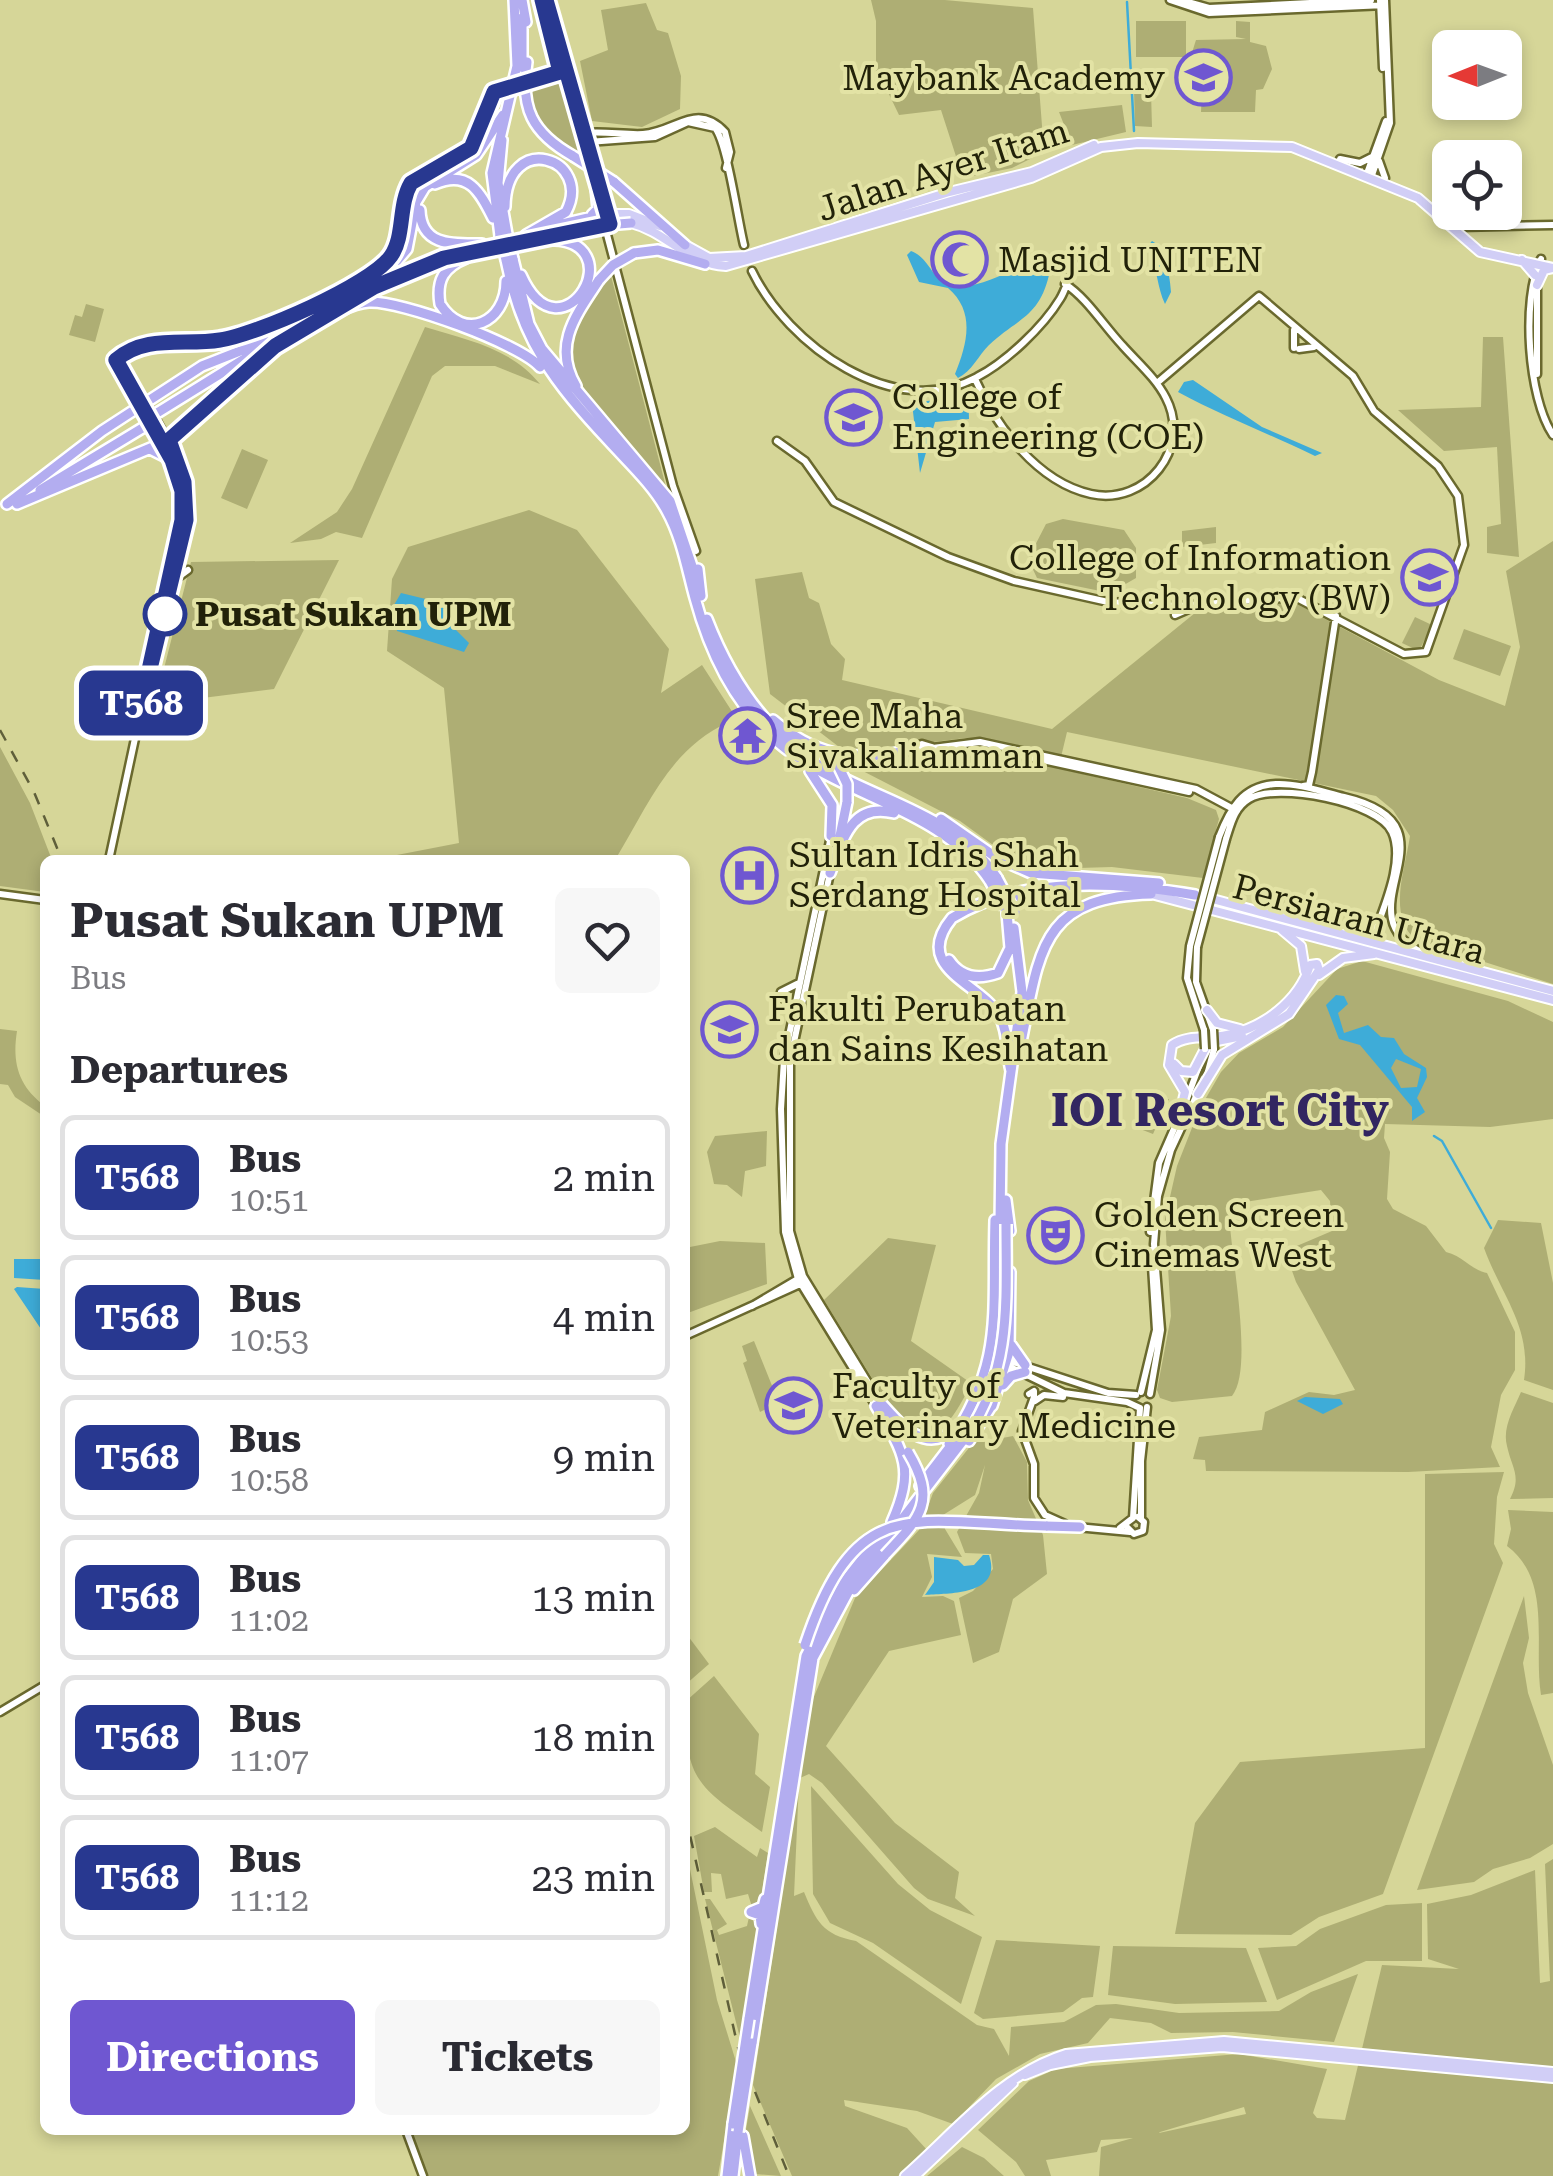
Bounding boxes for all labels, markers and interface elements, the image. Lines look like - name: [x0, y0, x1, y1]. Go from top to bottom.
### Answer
- north arrow: [1432, 30, 1522, 120]
- map controls: [1432, 30, 1522, 230]
- school or university icon: Maybank Academy: [1174, 48, 1234, 108]
- place label: Maybank Academy: [842, 58, 1165, 99]
- street label: Jalan Ayer Itam: [812, 110, 1074, 230]
- button: locate: [1432, 140, 1522, 230]
- mosque icon: Masjid UNITEN: [929, 230, 989, 290]
- place label: Masjid UNITEN: [998, 240, 1263, 281]
- place label: College of Engineering (COE): [892, 377, 1204, 458]
- school or university icon: College of Engineering (COE): [823, 387, 883, 447]
- place label: College of Information Technology (BW): [1009, 538, 1391, 619]
- school or university icon: College of Information Technology (BW): [1400, 548, 1460, 608]
- marker: Pusat Sukan UPM: [144, 593, 186, 635]
- place label: Pusat Sukan UPM: [195, 594, 511, 635]
- line badge: T568: [71, 670, 211, 736]
- text: T568: [99, 683, 183, 724]
- place label: Sree Maha Sivakaliamman: [786, 696, 1044, 777]
- temple icon: Sree Maha Sivakaliamman: [717, 706, 777, 766]
- place label: Sultan Idris Shah Serdang Hospital: [789, 835, 1081, 916]
- hospital icon: Sultan Idris Shah Serdang Hospital: [720, 845, 780, 905]
- street label: Persiaran Utara: [1228, 866, 1489, 973]
- button: heart: [555, 888, 660, 993]
- text: Pusat Sukan UPM: [70, 893, 504, 949]
- text: Bus: [70, 959, 126, 997]
- place label: Fakulti Perubatan dan Sains Kesihatan: [768, 989, 1108, 1070]
- school or university icon: Fakulti Perubatan dan Sains Kesihatan: [699, 999, 759, 1059]
- text: Departures: [70, 1048, 288, 1092]
- district label: IOI Resort City: [1051, 1084, 1389, 1137]
- text: Bus: [229, 1137, 301, 1181]
- text: 2 min: [553, 1156, 655, 1200]
- text: T568: [95, 1157, 179, 1198]
- text: 10:51: [229, 1181, 309, 1219]
- place label: Golden Screen Cinemas West: [1094, 1195, 1344, 1276]
- theatre icon: Golden Screen Cinemas West: [1025, 1205, 1085, 1265]
- text: Bus: [229, 1277, 301, 1321]
- text: 4 min: [553, 1296, 655, 1340]
- text: T568: [95, 1297, 179, 1338]
- text: 10:53: [229, 1321, 309, 1359]
- place label: Faculty of Veterinary Medicine: [832, 1366, 1176, 1447]
- school or university icon: Faculty of Veterinary Medicine: [763, 1376, 823, 1436]
- text: Bus: [229, 1417, 301, 1461]
- text: 9 min: [553, 1436, 655, 1480]
- text: T568: [95, 1437, 179, 1478]
- text: 10:58: [229, 1461, 309, 1499]
- text: Bus: [229, 1557, 301, 1601]
- text: 13 min: [532, 1576, 655, 1620]
- text: T568: [95, 1577, 179, 1618]
- text: 11:02: [229, 1601, 309, 1639]
- text: Bus: [229, 1697, 301, 1741]
- text: 18 min: [532, 1716, 655, 1760]
- text: T568: [95, 1717, 179, 1758]
- text: 11:07: [229, 1741, 309, 1779]
- text: Bus: [229, 1837, 301, 1881]
- text: 23 min: [532, 1856, 655, 1900]
- text: T568: [95, 1857, 179, 1898]
- text: 11:12: [229, 1881, 309, 1919]
- button: Directions: [70, 2000, 355, 2115]
- button: Tickets: [375, 2000, 660, 2115]

